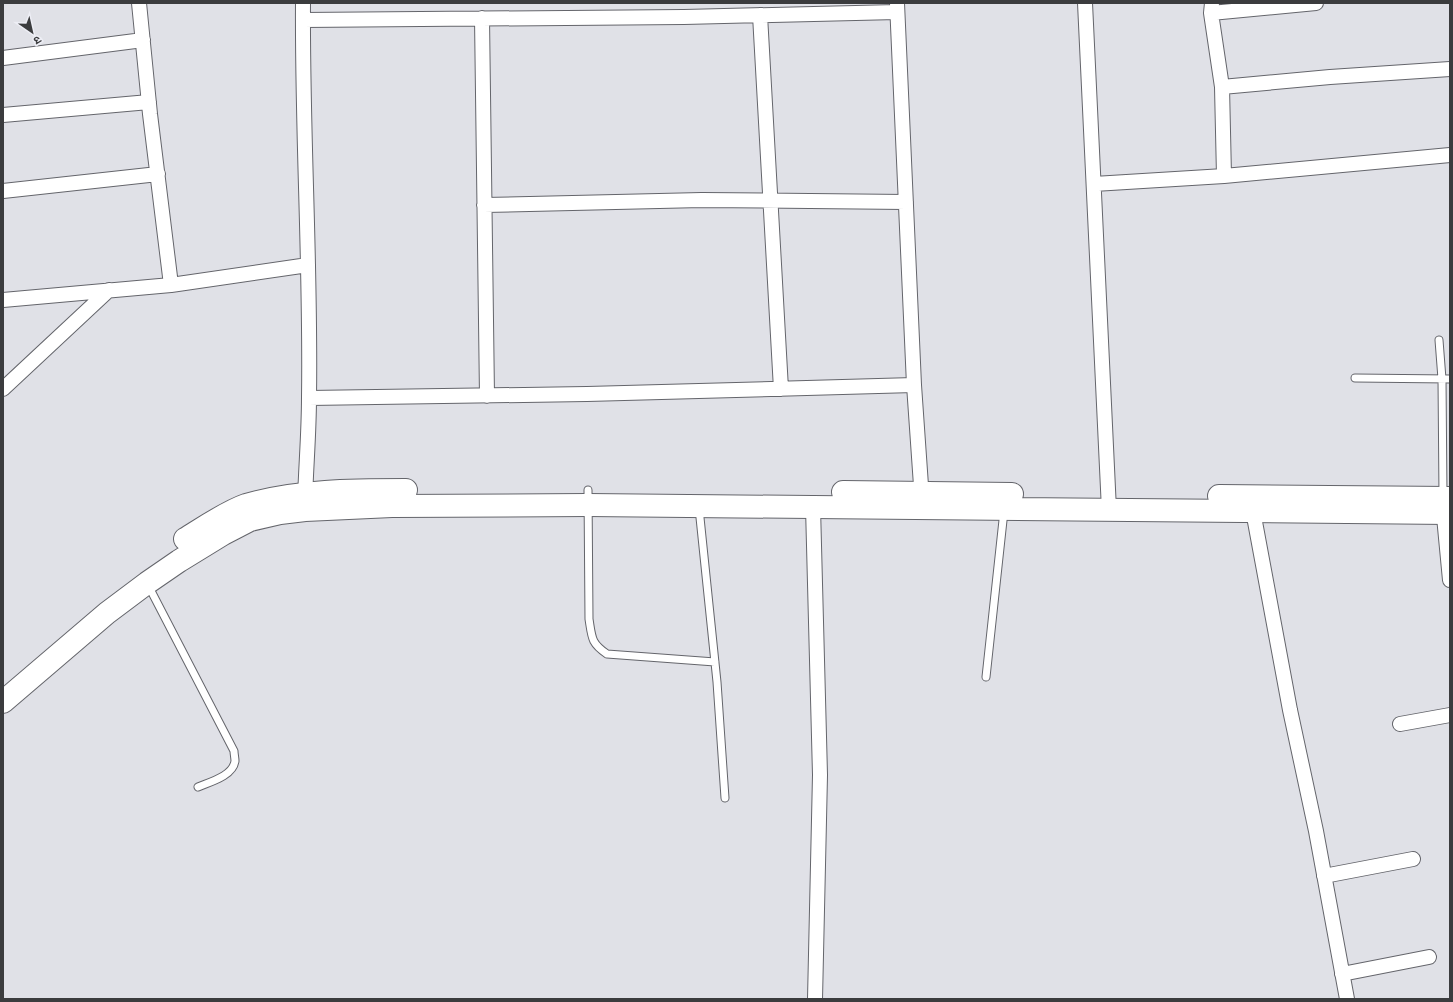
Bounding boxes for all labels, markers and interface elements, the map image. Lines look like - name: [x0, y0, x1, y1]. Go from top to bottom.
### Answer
- north arrow: [12, 12, 52, 52]
- text: उ: [31, 33, 44, 47]

